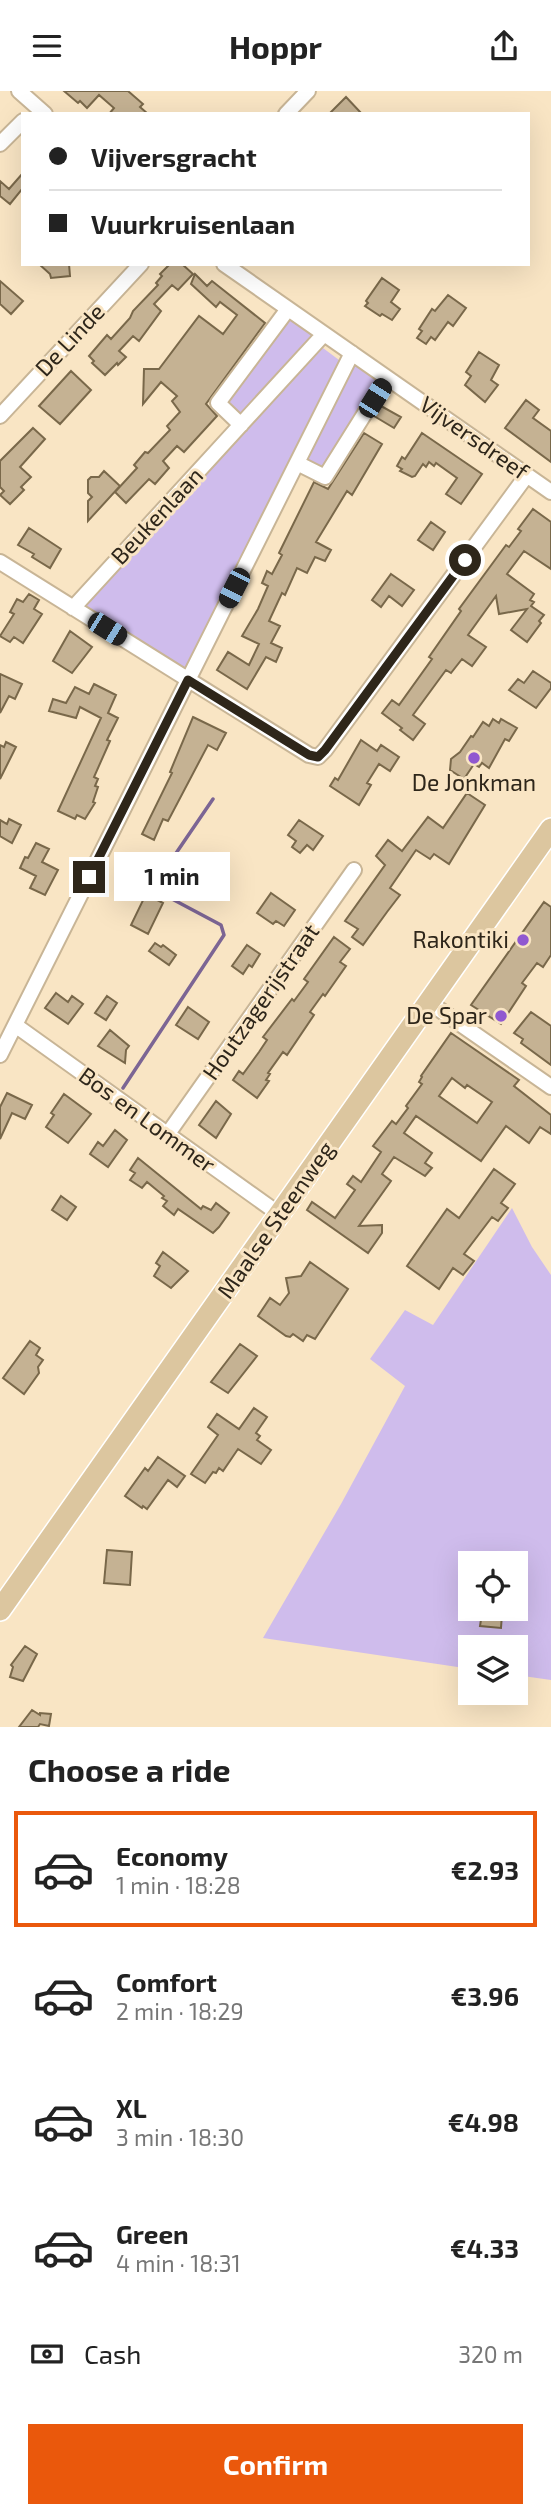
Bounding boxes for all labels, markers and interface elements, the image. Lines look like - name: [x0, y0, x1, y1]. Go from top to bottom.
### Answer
- icon: menu: [28, 27, 66, 65]
- text: Hoppr: [229, 27, 322, 65]
- icon: share: [485, 27, 523, 65]
- text: Vijversgracht: [91, 141, 257, 172]
- text: Vuurkruisenlaan: [91, 208, 295, 239]
- street label: De Linde: [29, 297, 110, 381]
- car: [355, 375, 396, 421]
- street label: Vijversdreef: [415, 389, 535, 486]
- street label: Beukenlaan: [104, 461, 208, 570]
- route start: [449, 544, 481, 576]
- car: [216, 565, 253, 611]
- car: [84, 609, 131, 649]
- marker: De Jonkman: [466, 750, 482, 766]
- place label: De Jonkman: [412, 768, 536, 796]
- callout: 1 min: [114, 853, 229, 901]
- route end: [73, 861, 105, 893]
- text: 1 min: [144, 862, 200, 890]
- street label: Houtzagerijstraat: [196, 918, 325, 1085]
- place label: Rakontiki: [412, 925, 509, 953]
- marker: Rakontiki: [515, 932, 531, 948]
- place label: De Spar: [406, 1001, 487, 1029]
- marker: De Spar: [493, 1008, 509, 1024]
- street label: Bos en Lommer: [74, 1060, 221, 1178]
- street label: Maalse Steenweg: [211, 1135, 340, 1303]
- map controls: [458, 1551, 528, 1705]
- button: locate: [458, 1551, 528, 1621]
- button: layers: [458, 1635, 528, 1705]
- text: Choose a ride: [28, 1750, 231, 1788]
- icon: car: [32, 1838, 95, 1901]
- text: Economy: [116, 1840, 228, 1871]
- text: €2.93: [451, 1854, 519, 1885]
- text: 1 min · 18:28: [116, 1871, 241, 1899]
- icon: car: [32, 1964, 95, 2027]
- text: Comfort: [116, 1966, 217, 1997]
- text: €3.96: [451, 1980, 519, 2011]
- text: 2 min · 18:29: [116, 1997, 244, 2025]
- icon: car: [32, 2090, 95, 2153]
- text: XL: [116, 2092, 147, 2123]
- text: €4.98: [448, 2106, 519, 2137]
- text: 3 min · 18:30: [116, 2123, 244, 2151]
- icon: car: [32, 2216, 95, 2279]
- text: Green: [116, 2218, 189, 2249]
- text: €4.33: [450, 2232, 519, 2263]
- text: 4 min · 18:31: [116, 2249, 241, 2277]
- icon: cash: [28, 2335, 66, 2373]
- text: Cash: [84, 2338, 141, 2369]
- text: 320 m: [458, 2340, 523, 2368]
- button: Confirm: [28, 2424, 523, 2504]

